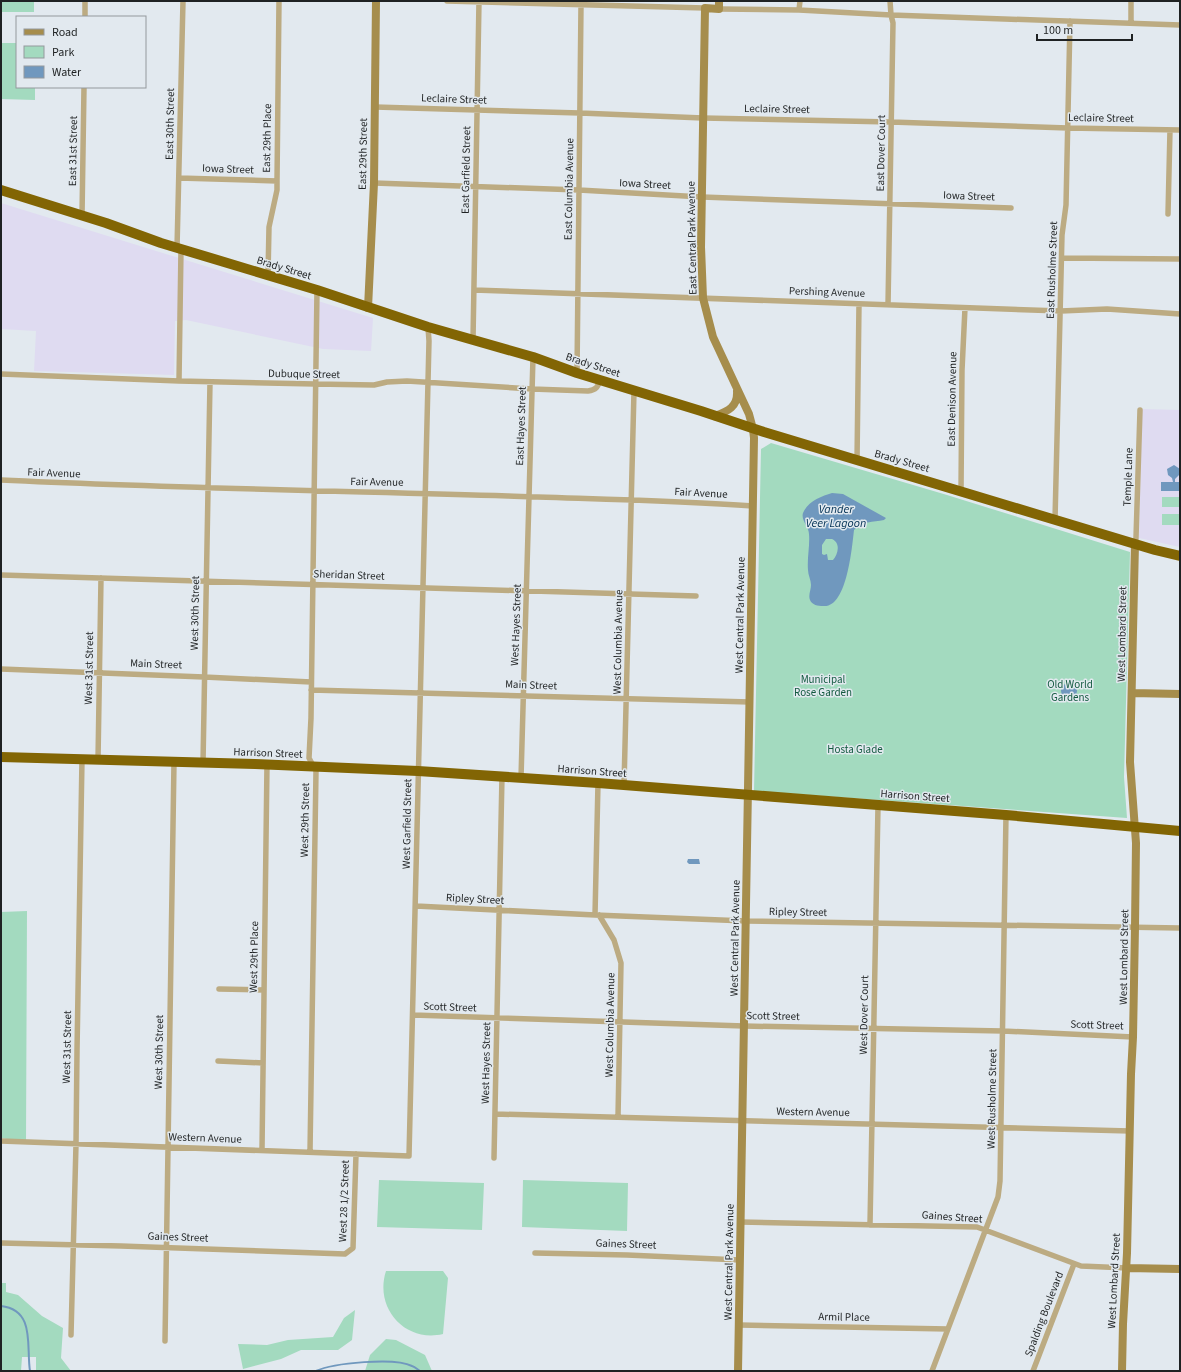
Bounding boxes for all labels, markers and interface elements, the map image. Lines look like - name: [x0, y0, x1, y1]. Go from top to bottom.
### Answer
- legend: [16, 16, 146, 88]
- scale bar: [1037, 16, 1132, 42]
- text: 100 m: [1043, 22, 1073, 39]
- text: Road: [52, 24, 78, 41]
- text: Park: [52, 44, 74, 61]
- text: Water: [52, 64, 82, 81]
- street label: East 30th Street: [162, 88, 178, 160]
- street label: Leclaire Street: [421, 90, 487, 108]
- street label: Leclaire Street: [744, 101, 810, 117]
- street label: East 29th Place: [259, 103, 275, 173]
- street label: Leclaire Street: [1068, 110, 1134, 126]
- street label: East Dover Court: [873, 114, 889, 191]
- street label: East 31st Street: [65, 115, 81, 186]
- street label: East 29th Street: [355, 118, 371, 190]
- street label: East Garfield Street: [458, 126, 474, 214]
- street label: East Columbia Avenue: [561, 137, 577, 240]
- street label: Iowa Street: [202, 161, 254, 177]
- street label: Iowa Street: [619, 175, 672, 193]
- street label: East Central Park Avenue: [683, 180, 700, 295]
- street label: Iowa Street: [943, 188, 995, 204]
- street label: East Rusholme Street: [1043, 221, 1061, 319]
- street label: Brady Street: [255, 253, 314, 284]
- street label: Pershing Avenue: [789, 283, 866, 301]
- street label: Brady Street: [564, 349, 622, 381]
- street label: East Denison Avenue: [944, 351, 960, 447]
- street label: Dubuque Street: [268, 366, 340, 382]
- street label: East Hayes Street: [512, 386, 530, 466]
- street label: Brady Street: [873, 446, 932, 476]
- street label: Temple Lane: [1119, 447, 1137, 507]
- street label: Fair Avenue: [27, 465, 81, 481]
- street label: Fair Avenue: [350, 474, 404, 490]
- street label: Fair Avenue: [674, 484, 729, 502]
- water label: Vander Veer Lagoon: [806, 501, 866, 532]
- street label: West Central Park Avenue: [731, 556, 749, 673]
- street label: Sheridan Street: [313, 566, 385, 584]
- street label: West 30th Street: [187, 575, 203, 651]
- street label: West Hayes Street: [507, 583, 525, 666]
- street label: West Lombard Street: [1114, 586, 1130, 682]
- street label: West Columbia Avenue: [610, 589, 626, 695]
- street label: West 31st Street: [81, 631, 97, 705]
- street label: Main Street: [130, 656, 183, 672]
- park label: Municipal Rose Garden: [794, 672, 852, 700]
- street label: Main Street: [505, 677, 558, 693]
- park label: Old World Gardens: [1047, 677, 1093, 705]
- park label: Hosta Glade: [827, 742, 883, 757]
- street label: Harrison Street: [233, 744, 303, 762]
- street label: Harrison Street: [557, 761, 627, 781]
- street label: West Garfield Street: [399, 778, 415, 869]
- street label: West 29th Street: [297, 782, 313, 858]
- street label: Harrison Street: [880, 786, 950, 806]
- street label: West Central Park Avenue: [726, 879, 744, 996]
- street label: Ripley Street: [445, 890, 505, 908]
- street label: Ripley Street: [769, 904, 828, 920]
- street label: West Lombard Street: [1116, 909, 1132, 1005]
- street label: West 29th Place: [246, 920, 262, 993]
- street label: West Columbia Avenue: [602, 972, 618, 1078]
- street label: West Dover Court: [856, 975, 872, 1055]
- street label: Scott Street: [423, 999, 477, 1015]
- street label: Scott Street: [746, 1008, 800, 1024]
- street label: West 31st Street: [59, 1010, 75, 1084]
- street label: West 30th Street: [151, 1014, 167, 1090]
- street label: Scott Street: [1070, 1017, 1124, 1033]
- street label: West Hayes Street: [478, 1022, 494, 1104]
- street label: West Rusholme Street: [984, 1048, 1000, 1149]
- street label: Western Avenue: [776, 1104, 850, 1120]
- street label: Western Avenue: [168, 1129, 243, 1147]
- street label: West 28 1/2 Street: [335, 1159, 353, 1242]
- street label: West Central Park Avenue: [720, 1203, 738, 1320]
- street label: Gaines Street: [921, 1207, 983, 1227]
- street label: Gaines Street: [147, 1228, 209, 1246]
- street label: West Lombard Street: [1104, 1233, 1124, 1329]
- street label: Gaines Street: [595, 1235, 657, 1253]
- street label: Spalding Boulevard: [1021, 1269, 1067, 1359]
- street label: Armil Place: [818, 1309, 870, 1325]

